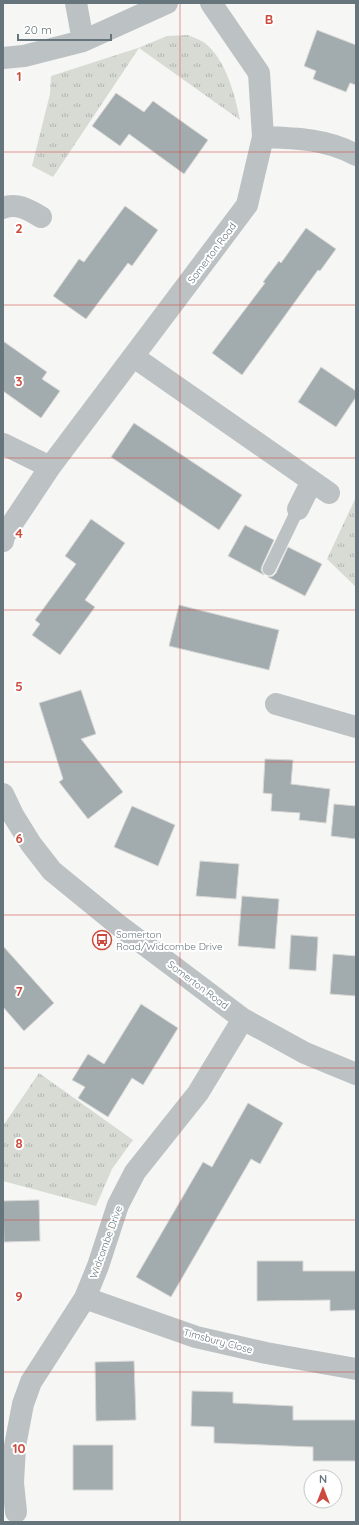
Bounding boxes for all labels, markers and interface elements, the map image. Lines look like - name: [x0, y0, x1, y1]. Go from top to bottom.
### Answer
- text: B: [265, 11, 273, 27]
- scale bar: [18, 16, 111, 42]
- text: 20 m: [24, 22, 52, 37]
- text: 1: [16, 68, 22, 84]
- text: 2: [15, 220, 23, 236]
- street label: Somerton Road: [185, 220, 239, 286]
- text: 3: [16, 373, 23, 389]
- text: 4: [15, 525, 23, 541]
- text: 5: [15, 678, 23, 694]
- text: 6: [15, 830, 23, 846]
- place label: Somerton Road/Widcombe Drive: [116, 928, 223, 953]
- bus stop icon: Somerton Road/Widcombe Drive: [91, 929, 113, 951]
- street label: Somerton Road: [165, 958, 231, 1012]
- text: 7: [15, 983, 23, 999]
- text: 8: [15, 1135, 23, 1151]
- street label: Widcombe Drive: [87, 1203, 125, 1280]
- text: 9: [15, 1288, 23, 1304]
- street label: Timsbury Close: [182, 1326, 254, 1357]
- text: 10: [12, 1440, 26, 1456]
- north arrow: [303, 1469, 343, 1509]
- text: N: [319, 1472, 327, 1486]

